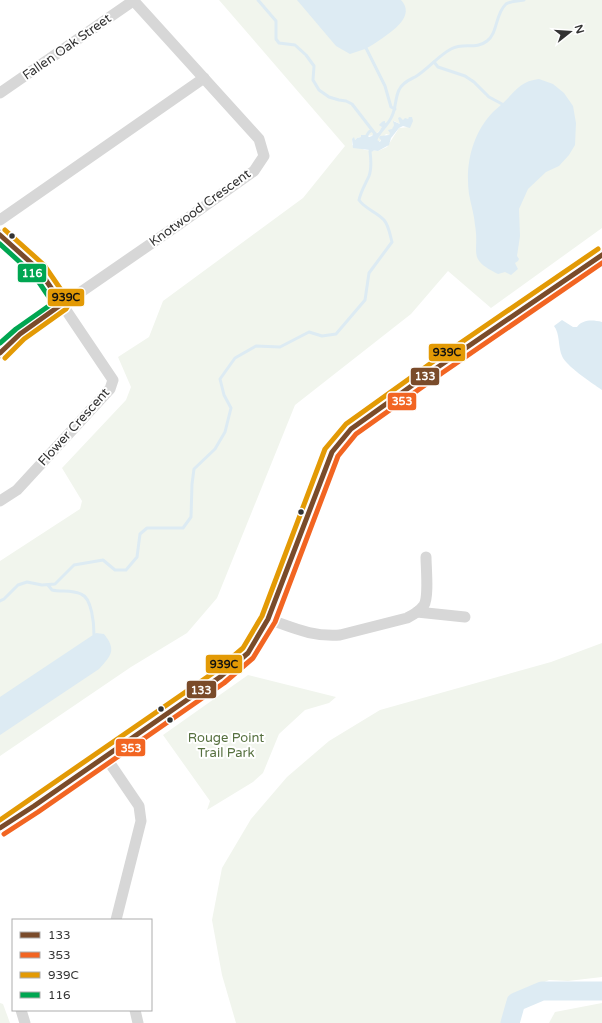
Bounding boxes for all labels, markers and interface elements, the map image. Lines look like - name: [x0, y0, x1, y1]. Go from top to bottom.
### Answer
- street label: Fallen Oak Street: [20, 10, 114, 84]
- north arrow: [550, 12, 590, 52]
- text: N: [572, 23, 587, 35]
- street label: Knotwood Crescent: [146, 166, 254, 250]
- unlabelled marker: [7, 231, 17, 241]
- line badge: 116: [17, 263, 47, 283]
- text: 116: [22, 267, 42, 280]
- line badge: 939C: [47, 288, 85, 307]
- text: 939C: [52, 291, 81, 304]
- line badge: 939C: [428, 343, 466, 362]
- text: 939C: [433, 346, 462, 359]
- line badge: 133: [410, 367, 440, 386]
- text: 133: [415, 370, 435, 383]
- street label: Flower Crescent: [35, 385, 113, 469]
- line badge: 353: [387, 392, 417, 411]
- text: 353: [392, 395, 412, 408]
- unlabelled marker: [296, 507, 306, 517]
- line badge: 939C: [205, 654, 243, 674]
- text: 939C: [210, 658, 239, 671]
- line badge: 133: [186, 680, 217, 699]
- text: 133: [191, 684, 211, 697]
- unlabelled marker: [156, 704, 166, 714]
- unlabelled marker: [165, 715, 175, 725]
- park label: Rouge Point Trail Park: [188, 730, 264, 761]
- line badge: 353: [115, 738, 146, 757]
- text: 353: [121, 742, 141, 755]
- legend: [12, 919, 152, 1011]
- text: 133: [48, 928, 71, 942]
- text: 353: [48, 948, 71, 962]
- text: 939C: [48, 968, 79, 982]
- text: 116: [48, 988, 71, 1002]

